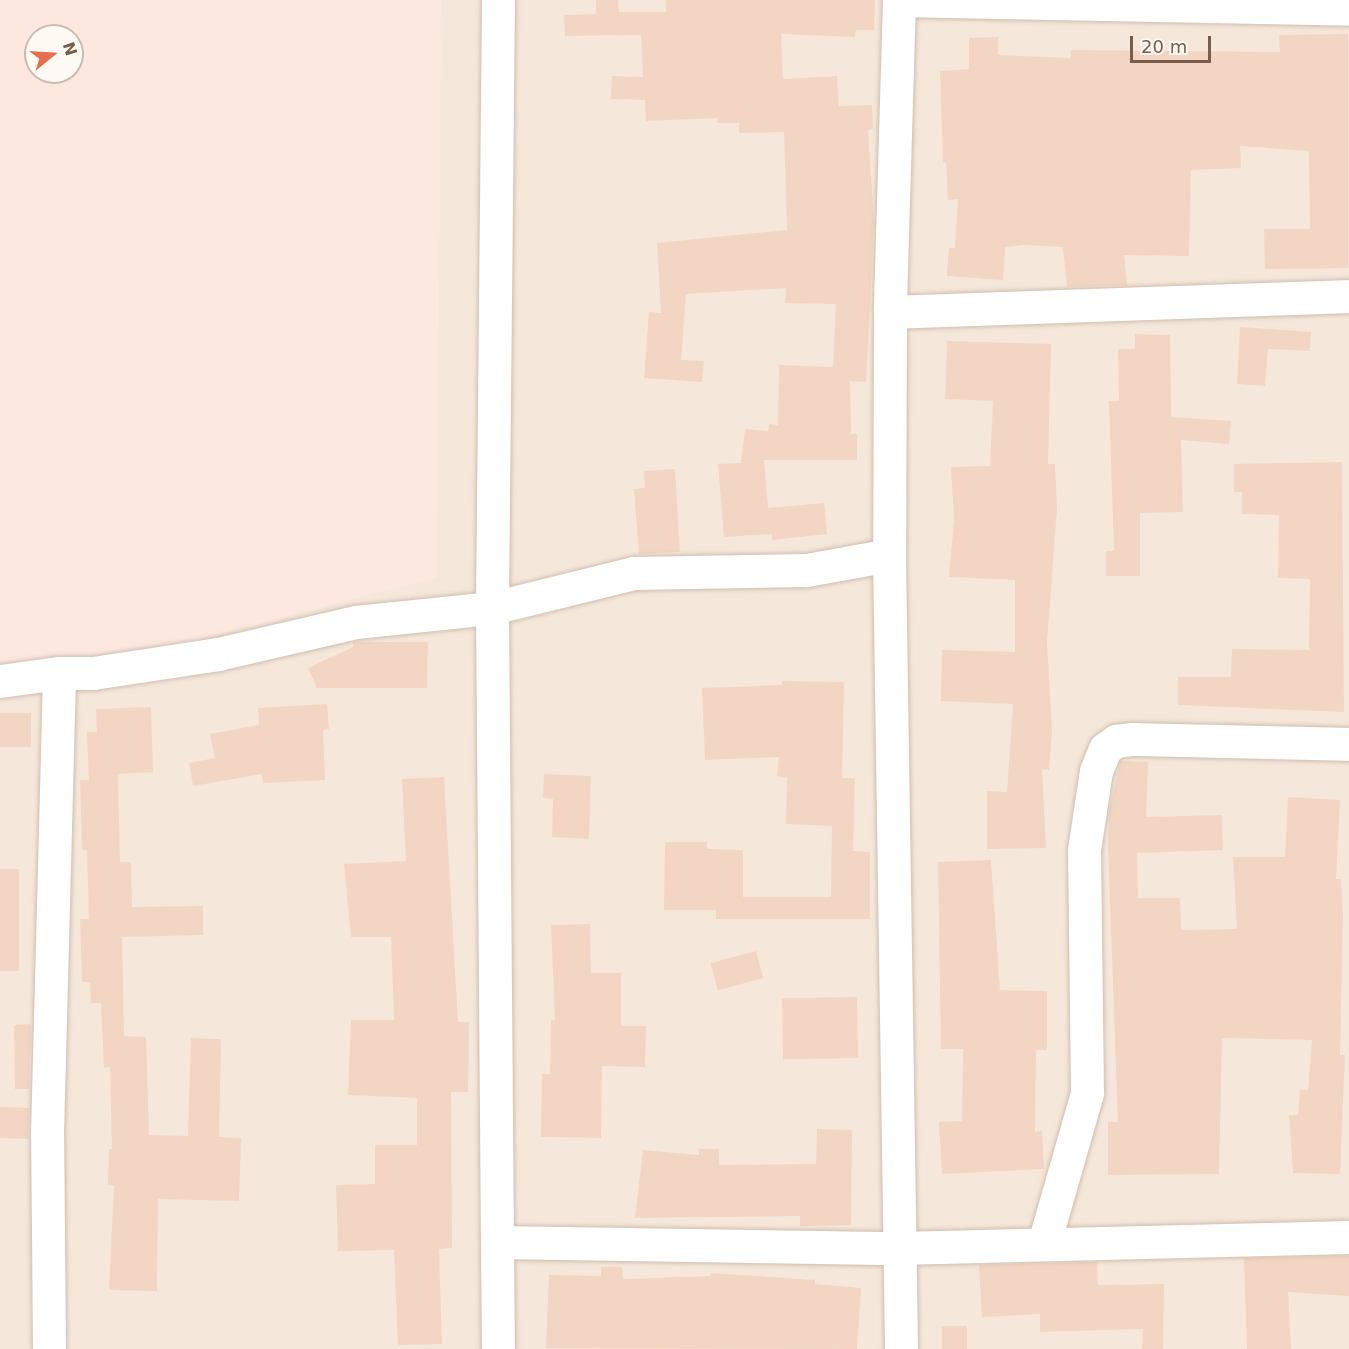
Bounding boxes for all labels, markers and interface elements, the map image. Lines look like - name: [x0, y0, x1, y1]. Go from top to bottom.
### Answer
- north arrow: [24, 24, 84, 84]
- scale bar: [1133, 24, 1214, 62]
- text: 20 m: [1141, 36, 1187, 57]
- text: N: [59, 40, 81, 58]

